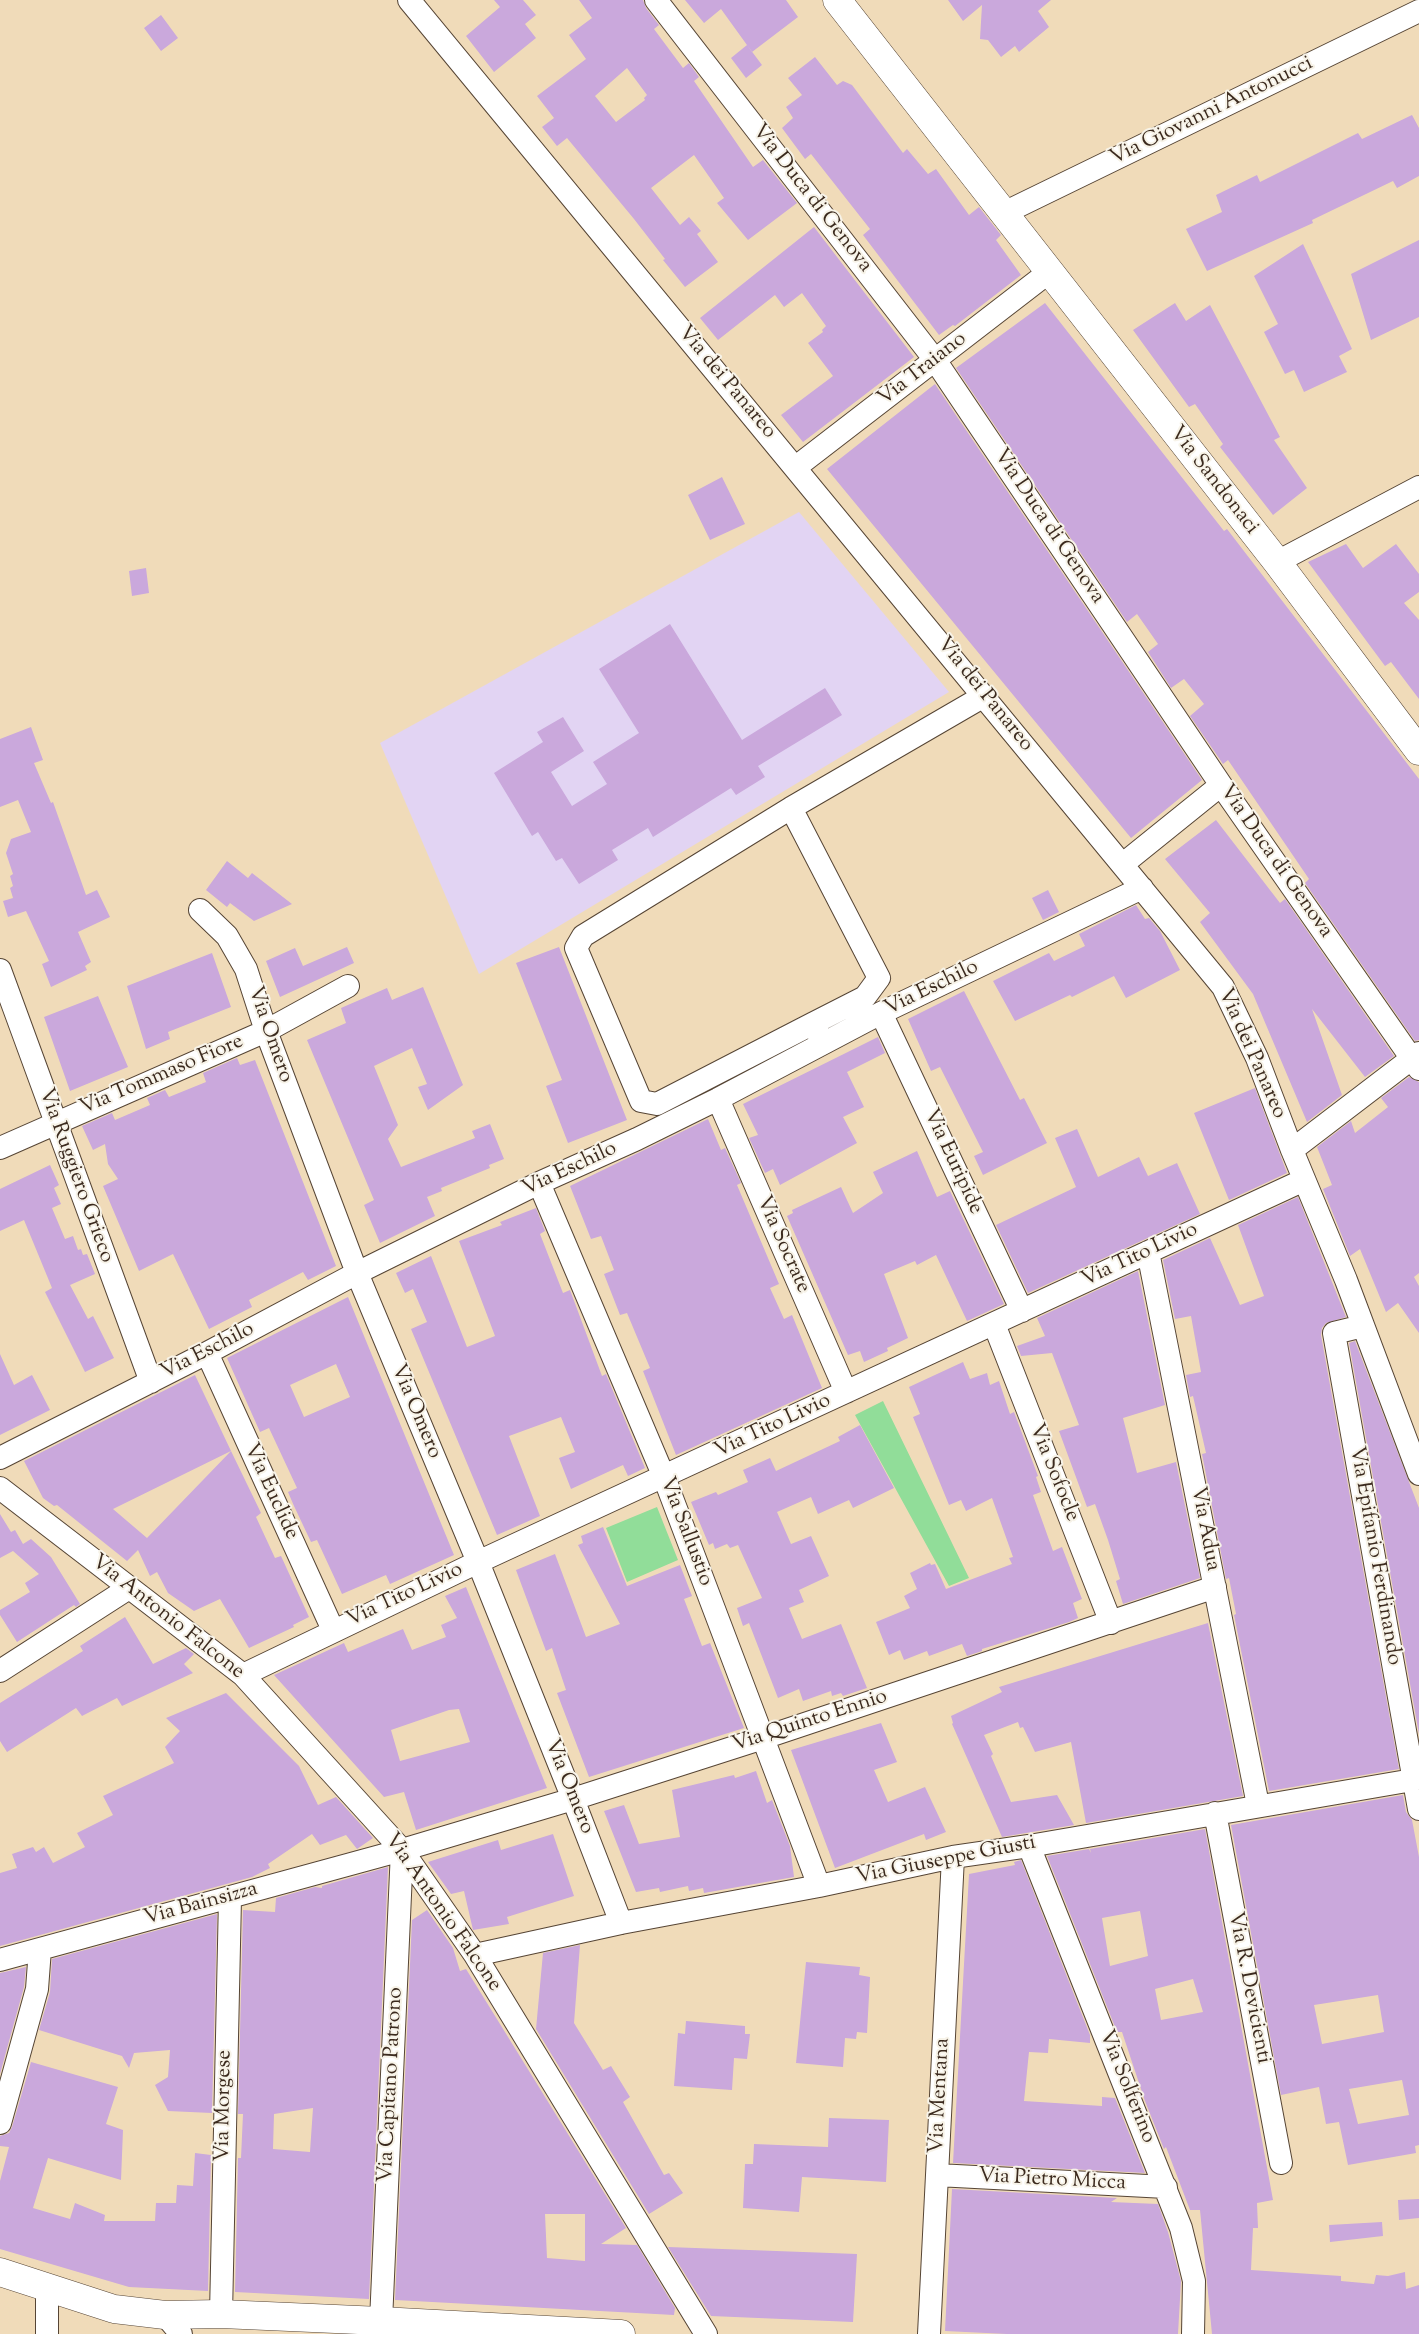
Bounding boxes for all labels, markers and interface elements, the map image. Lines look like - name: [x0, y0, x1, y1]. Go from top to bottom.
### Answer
- street label: Via Giovanni Antonucci: [1106, 52, 1318, 172]
- street label: Via Duca di Genova: [745, 120, 877, 278]
- street label: Via dei Panareo: [671, 321, 781, 445]
- street label: Via Traiano: [874, 328, 972, 412]
- street label: Via Sandonaci: [1163, 422, 1263, 540]
- street label: Via Duca di Genova: [987, 445, 1109, 609]
- street label: Via dei Panareo: [930, 633, 1038, 757]
- street label: Via Duca di Genova: [1213, 781, 1337, 943]
- street label: Via Eschilo: [881, 955, 983, 1023]
- street label: Via Omero: [241, 984, 297, 1086]
- street label: Via dei Panareo: [1211, 985, 1291, 1123]
- street label: Via Tommaso Fiore: [76, 1030, 248, 1122]
- street label: Via Ruggiero Grieco: [32, 1085, 118, 1267]
- street label: Via Euripide: [917, 1105, 987, 1219]
- street label: Via Eschilo: [519, 1137, 621, 1203]
- street label: Via Socrate: [749, 1193, 815, 1297]
- street label: Via Tito Livio: [1078, 1218, 1202, 1294]
- street label: Via Eschilo: [157, 1318, 259, 1386]
- street label: Via Omero: [384, 1361, 446, 1463]
- street label: Via Tito Livio: [711, 1389, 835, 1465]
- street label: Via Sofocle: [1022, 1421, 1084, 1525]
- street label: Via Euclide: [237, 1440, 303, 1544]
- street label: Via Epifanio Ferdinando: [1342, 1445, 1406, 1667]
- street label: Via Sallustio: [653, 1474, 717, 1590]
- street label: Via Adua: [1183, 1485, 1225, 1573]
- street label: Via Antonio Falcone: [85, 1550, 249, 1686]
- street label: Via Tito Livio: [343, 1558, 467, 1634]
- street label: Via Quinto Ennio: [729, 1685, 891, 1759]
- street label: Via Omero: [538, 1736, 598, 1838]
- street label: Via Antonio Falcone: [378, 1829, 506, 1997]
- street label: Via Giuseppe Giusti: [854, 1831, 1038, 1891]
- street label: Via Bainsizza: [141, 1878, 261, 1932]
- street label: Via R. Devicienti: [1221, 1910, 1275, 2066]
- street label: Via Capitano Patrono: [374, 1987, 410, 2183]
- street label: Via Solferino: [1092, 2027, 1160, 2147]
- street label: Via Mentana: [925, 2038, 957, 2154]
- street label: Via Morgese: [211, 2050, 239, 2162]
- street label: Via Pietro Micca: [978, 2165, 1126, 2197]

